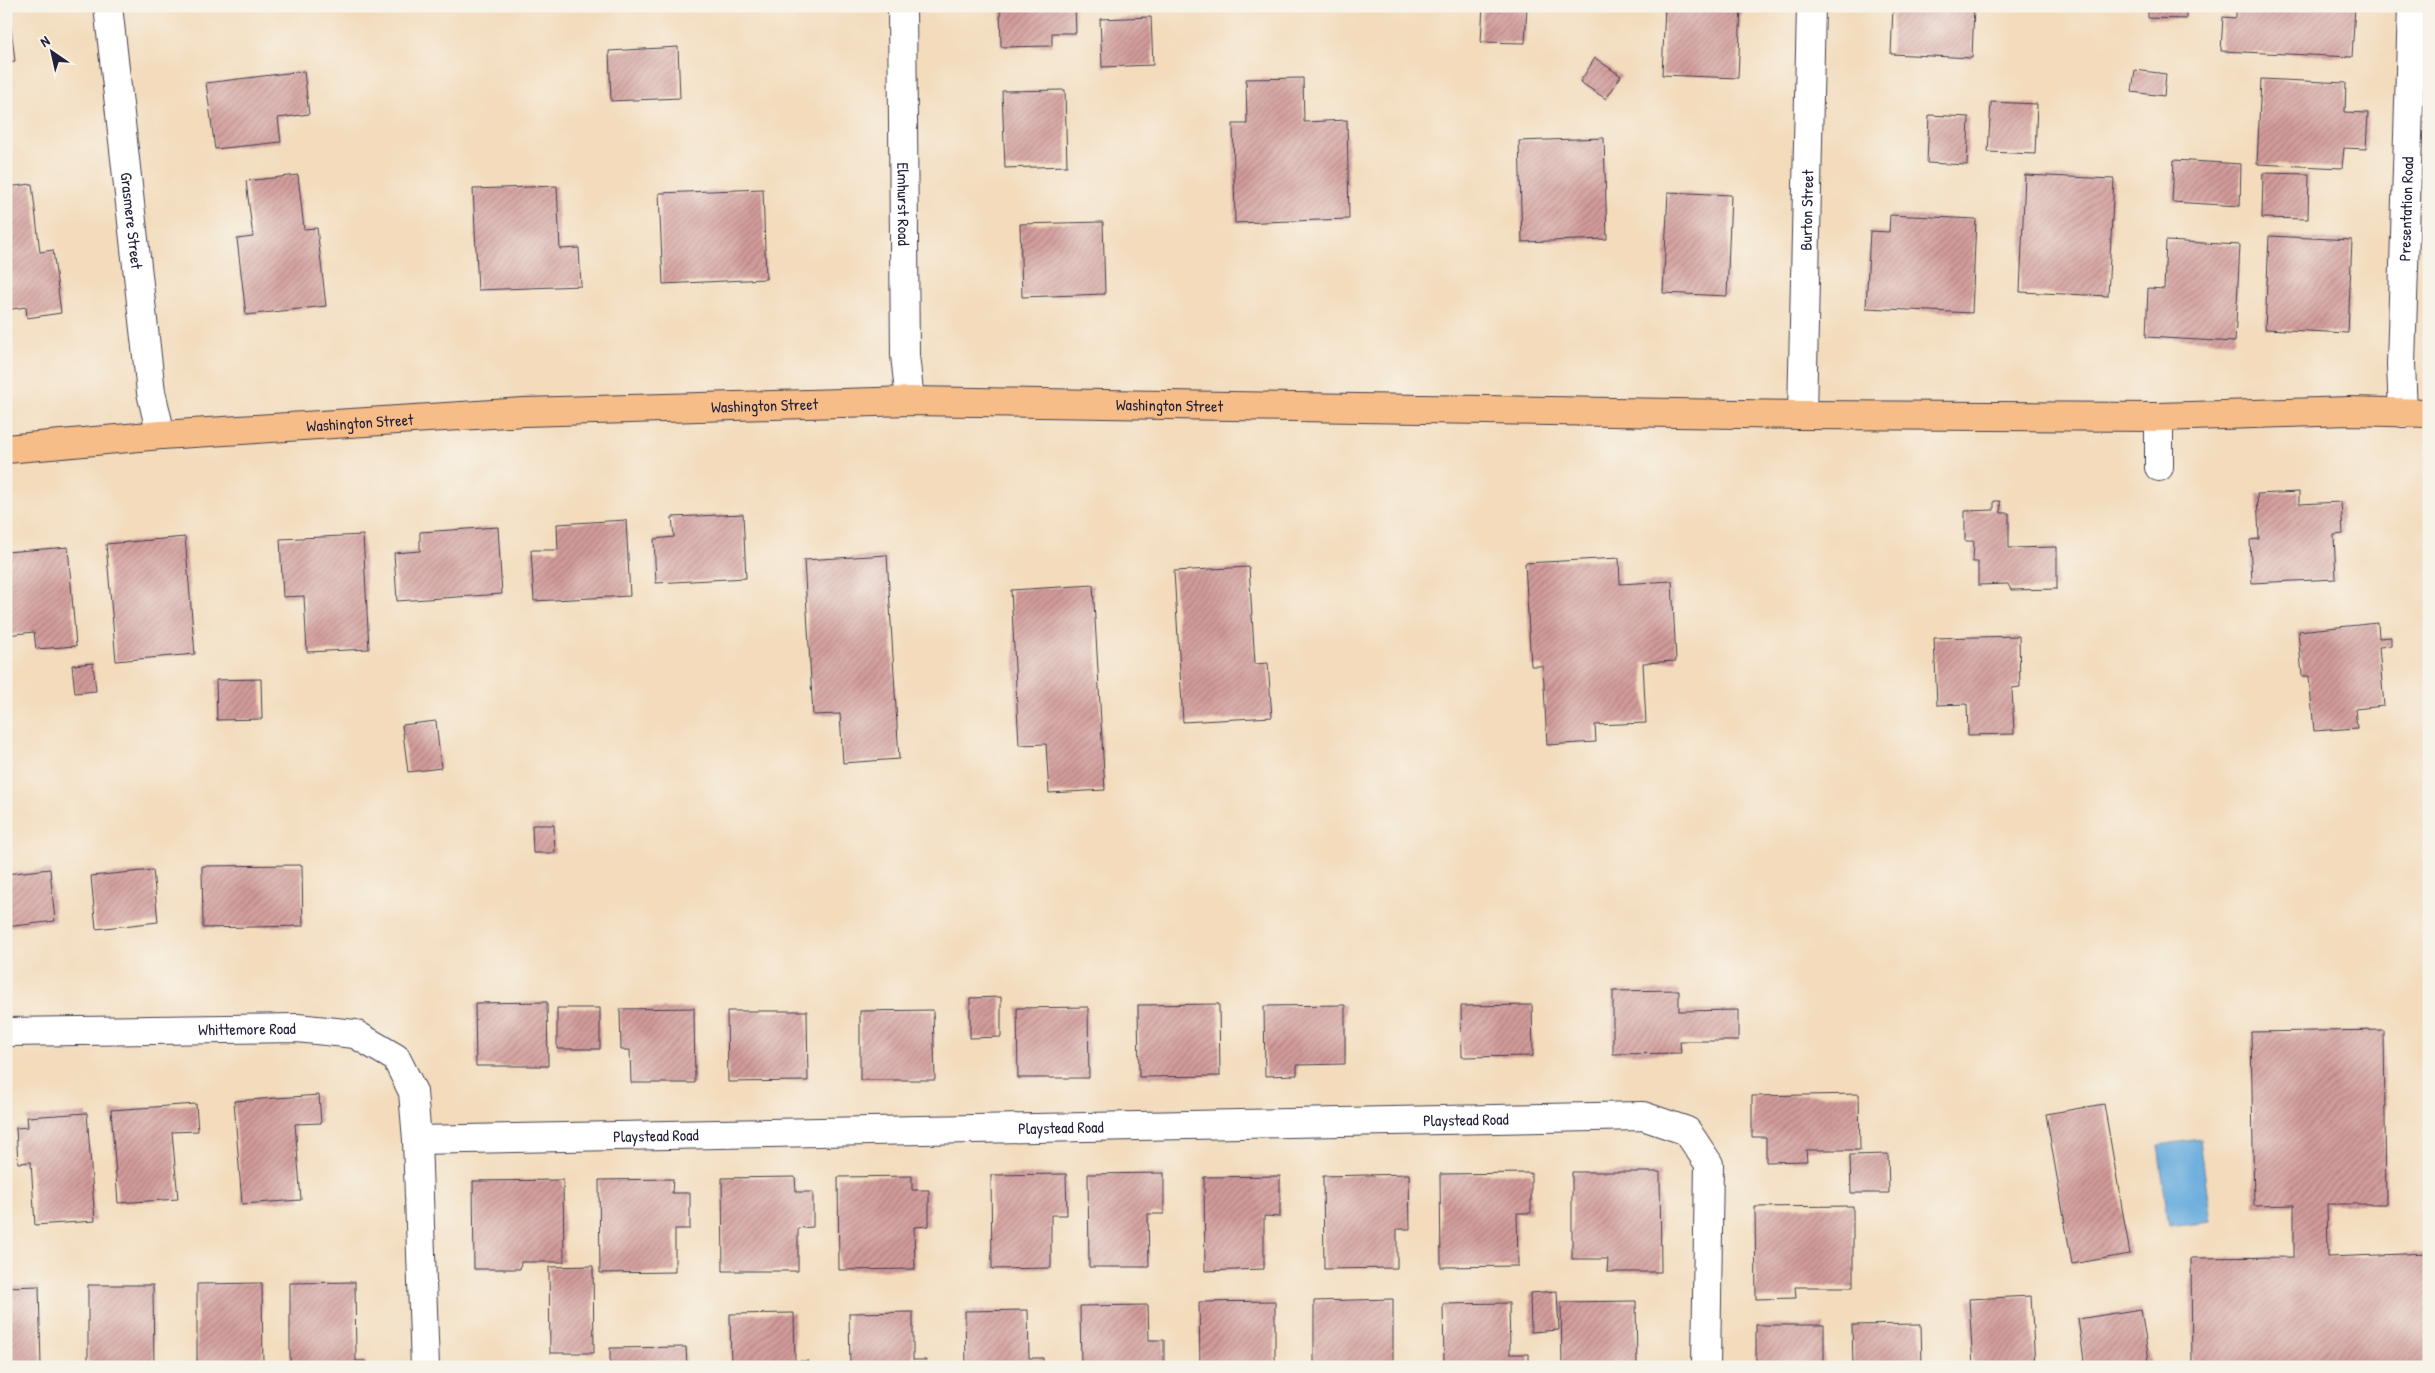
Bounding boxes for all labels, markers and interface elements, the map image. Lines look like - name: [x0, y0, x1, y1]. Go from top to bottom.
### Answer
- north arrow: [28, 28, 78, 78]
- text: N: [36, 31, 53, 51]
- street label: Presentation Road: [2393, 157, 2418, 262]
- street label: Elmhurst Road: [892, 162, 915, 246]
- street label: Burton Street: [1795, 169, 1818, 251]
- street label: Grasmere Street: [116, 171, 148, 271]
- street label: Washington Street: [711, 393, 819, 418]
- street label: Washington Street: [1116, 393, 1224, 417]
- street label: Washington Street: [306, 408, 415, 437]
- street label: Whittemore Road: [198, 1017, 296, 1040]
- street label: Playstead Road: [1423, 1108, 1509, 1131]
- street label: Playstead Road: [1018, 1116, 1104, 1139]
- street label: Playstead Road: [613, 1123, 699, 1147]

